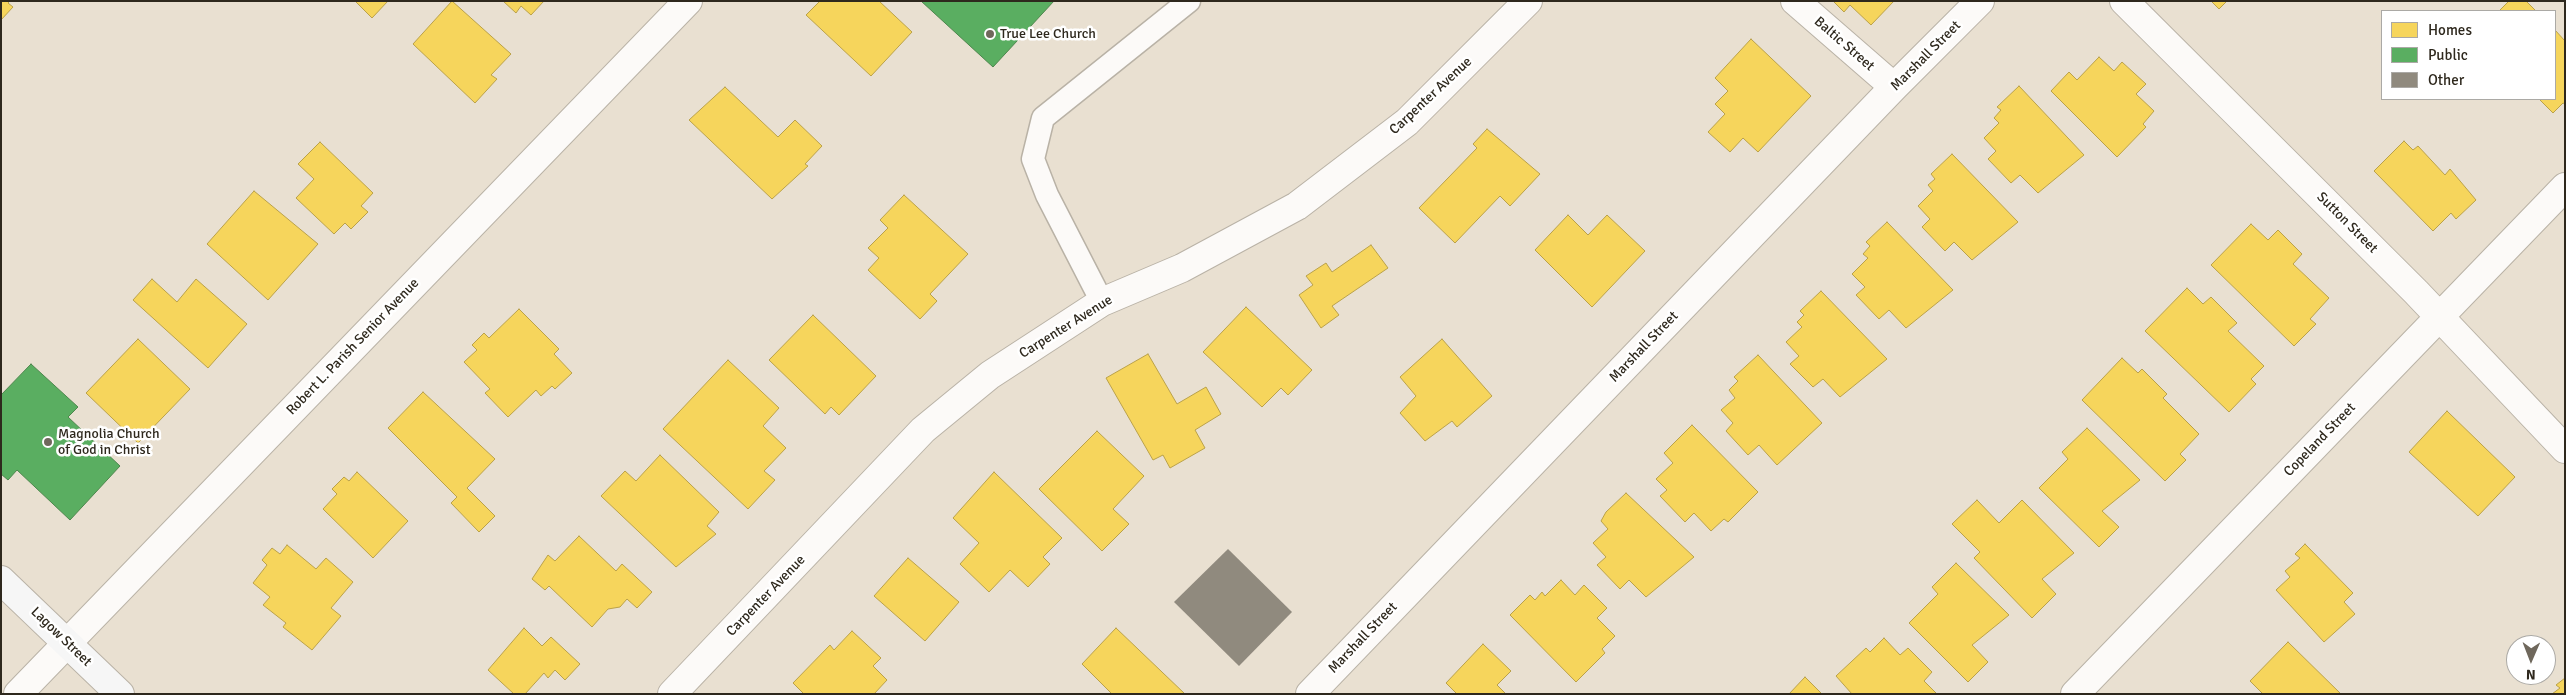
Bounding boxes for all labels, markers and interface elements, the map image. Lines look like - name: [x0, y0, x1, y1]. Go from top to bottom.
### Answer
- legend: [2381, 10, 2556, 100]
- street label: Baltic Street: [1810, 13, 1878, 75]
- street label: Marshall Street: [1888, 18, 1964, 94]
- text: Homes: [2428, 21, 2472, 39]
- place label: True Lee Church: [1000, 26, 1096, 42]
- marker: True Lee Church: [984, 28, 996, 40]
- text: Public: [2428, 46, 2468, 64]
- street label: Carpenter Avenue: [1386, 54, 1476, 138]
- text: Other: [2428, 71, 2464, 89]
- street label: Sutton Street: [2313, 189, 2381, 257]
- street label: Robert L. Parish Senior Avenue: [283, 275, 423, 419]
- street label: Carpenter Avenue: [1016, 292, 1116, 362]
- street label: Marshall Street: [1606, 308, 1682, 386]
- street label: Copeland Street: [2281, 400, 2359, 480]
- place label: Magnolia Church of God in Christ: [58, 426, 160, 458]
- marker: Magnolia Church of God in Christ: [42, 436, 54, 448]
- street label: Carpenter Avenue: [723, 552, 809, 640]
- street label: Marshall Street: [1325, 599, 1401, 677]
- street label: Lagow Street: [27, 604, 95, 670]
- north arrow: [2506, 635, 2556, 685]
- text: N: [2526, 666, 2536, 683]

